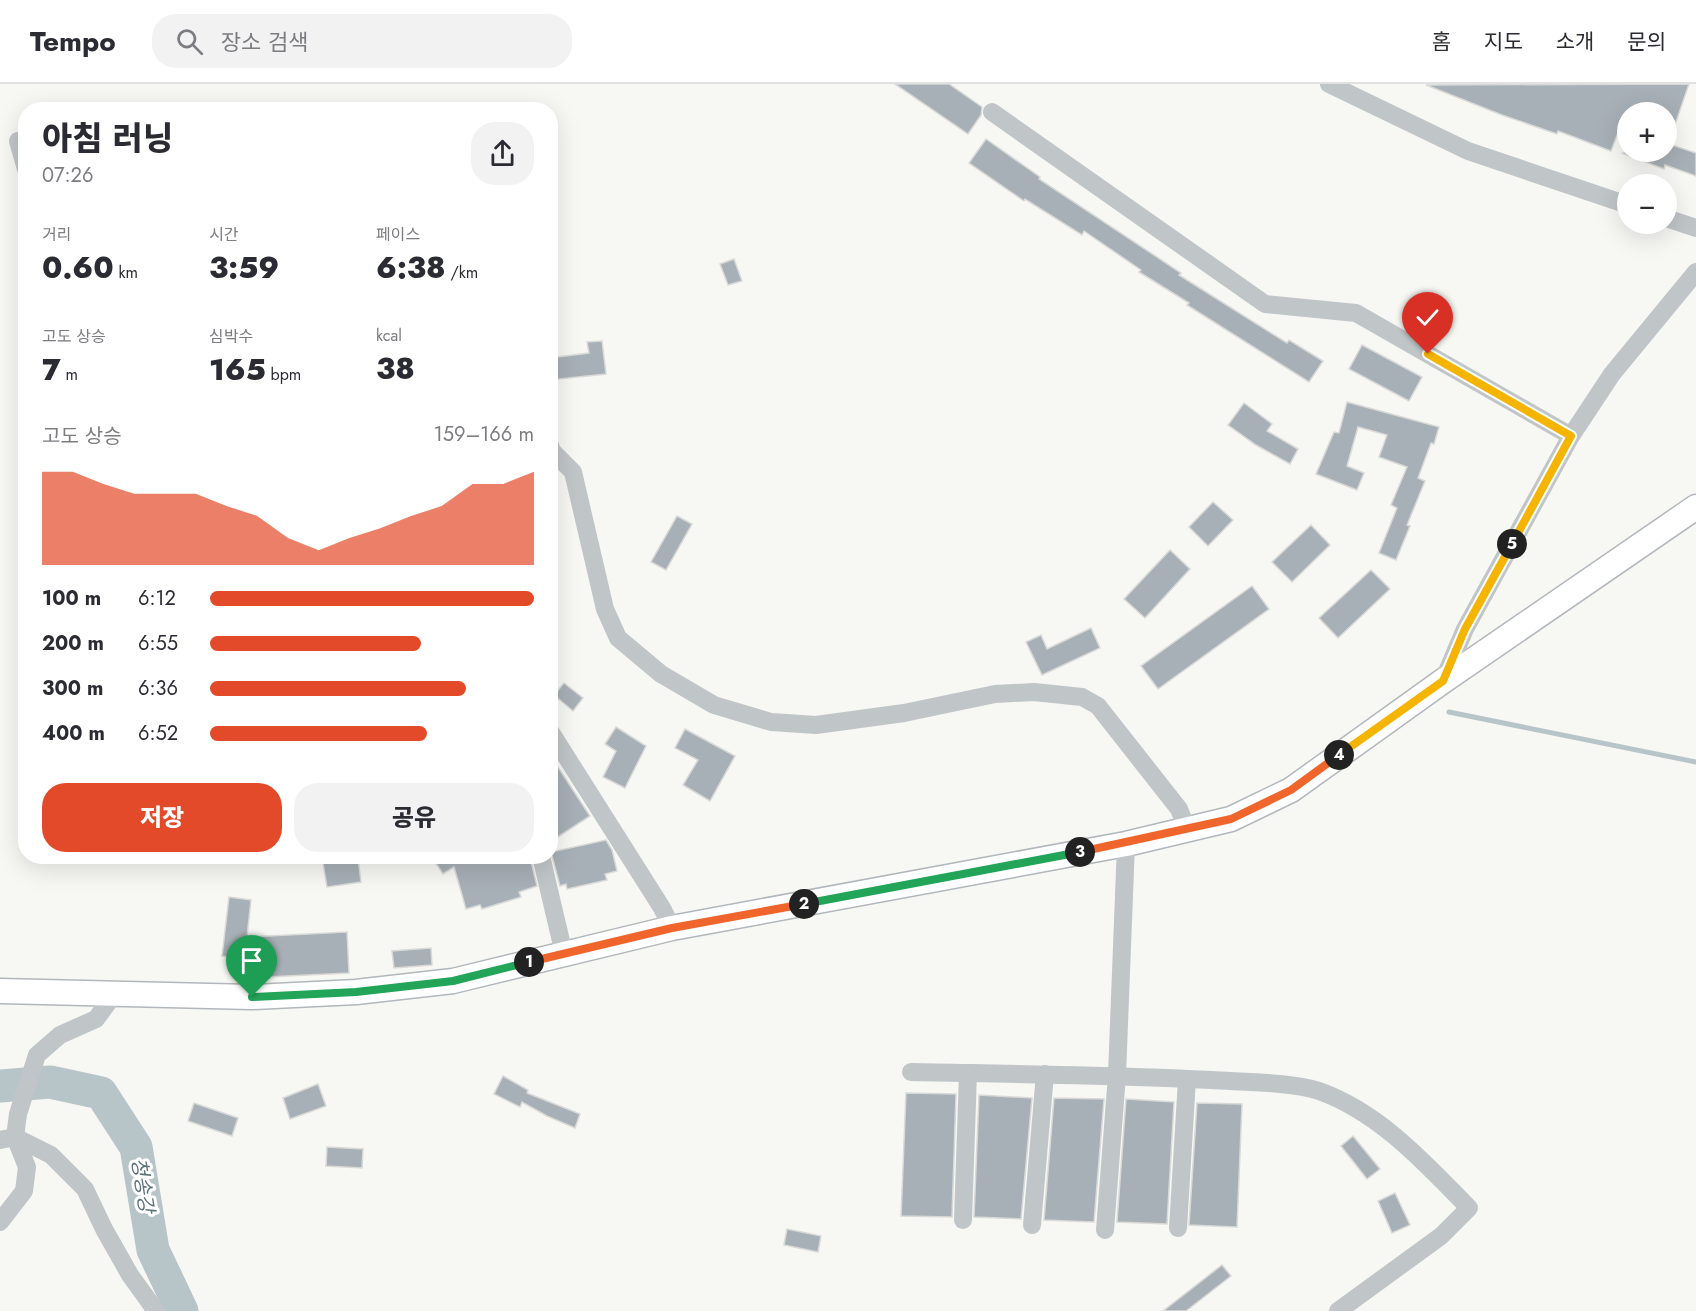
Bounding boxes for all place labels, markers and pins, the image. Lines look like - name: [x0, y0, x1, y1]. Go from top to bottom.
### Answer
- pin: [1402, 292, 1453, 354]
- pin: 5: [1497, 529, 1527, 559]
- pin: 4: [1324, 740, 1354, 770]
- pin: 3: [1065, 837, 1095, 867]
- pin: 2: [789, 889, 819, 919]
- pin: [226, 935, 277, 997]
- pin: 1: [514, 947, 544, 977]

